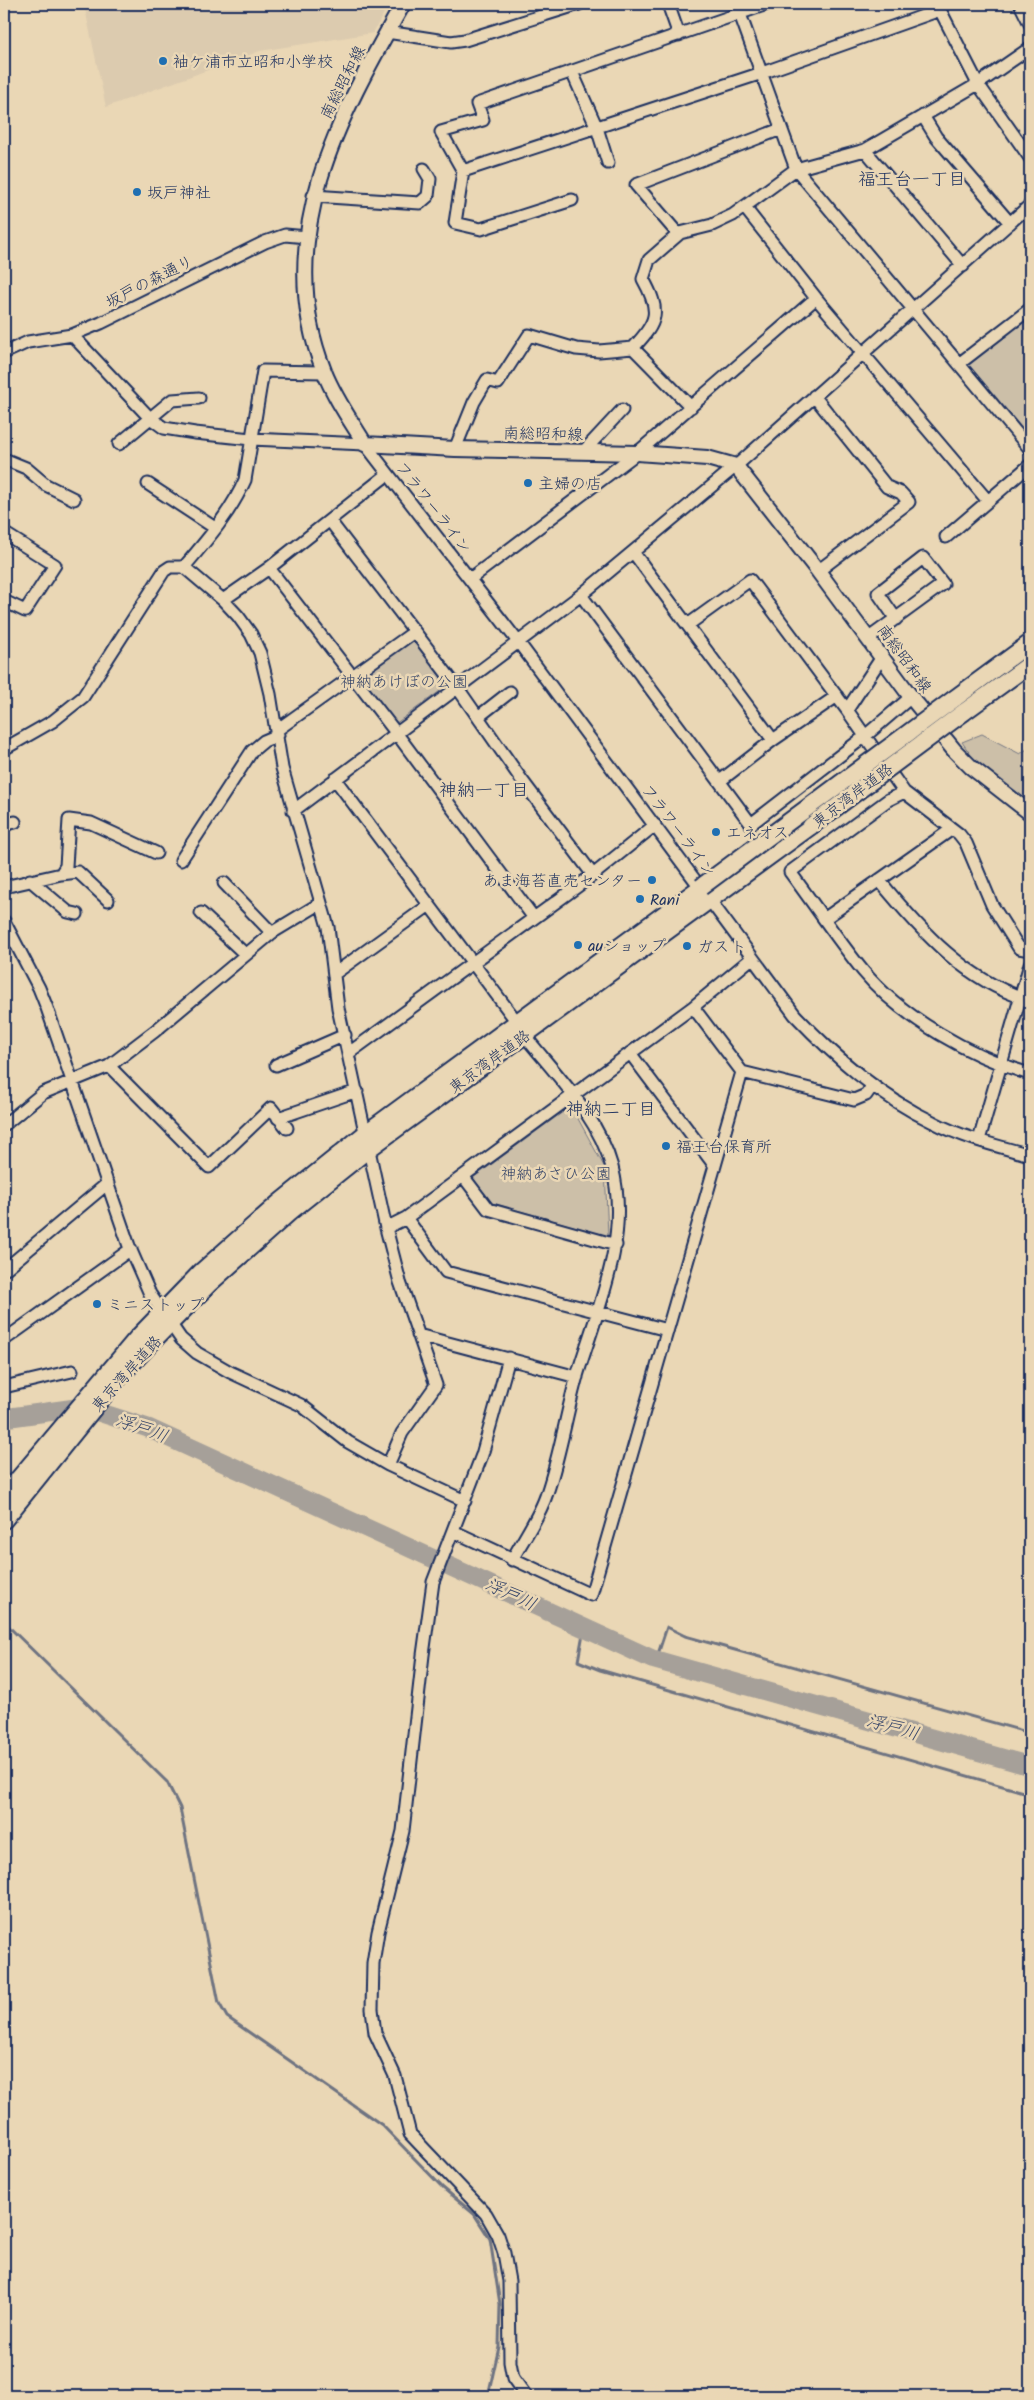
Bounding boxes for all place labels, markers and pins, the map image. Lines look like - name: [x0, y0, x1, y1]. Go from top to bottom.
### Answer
- place label: 袖ケ浦市立昭和小学校: [173, 50, 333, 75]
- marker: 袖ケ浦市立昭和小学校: [157, 55, 169, 67]
- place label: 坂戸神社: [147, 181, 211, 206]
- marker: 坂戸神社: [131, 186, 143, 198]
- place label: 主婦の店: [538, 472, 602, 497]
- marker: 主婦の店: [522, 477, 534, 489]
- place label: エネオス: [726, 821, 789, 846]
- marker: エネオス: [710, 826, 722, 838]
- place label: あま海苔直売センター: [483, 869, 642, 894]
- marker: あま海苔直売センター: [646, 874, 658, 886]
- place label: Rani: [650, 888, 680, 913]
- marker: Rani: [634, 893, 646, 905]
- place label: auショップ: [588, 934, 667, 959]
- place label: ガスト: [697, 935, 747, 960]
- marker: auショップ: [572, 939, 584, 951]
- marker: ガスト: [681, 940, 693, 952]
- place label: 福王台保育所: [676, 1135, 772, 1160]
- marker: 福王台保育所: [660, 1140, 672, 1152]
- place label: ミニストップ: [107, 1293, 205, 1318]
- marker: ミニストップ: [91, 1298, 103, 1310]

